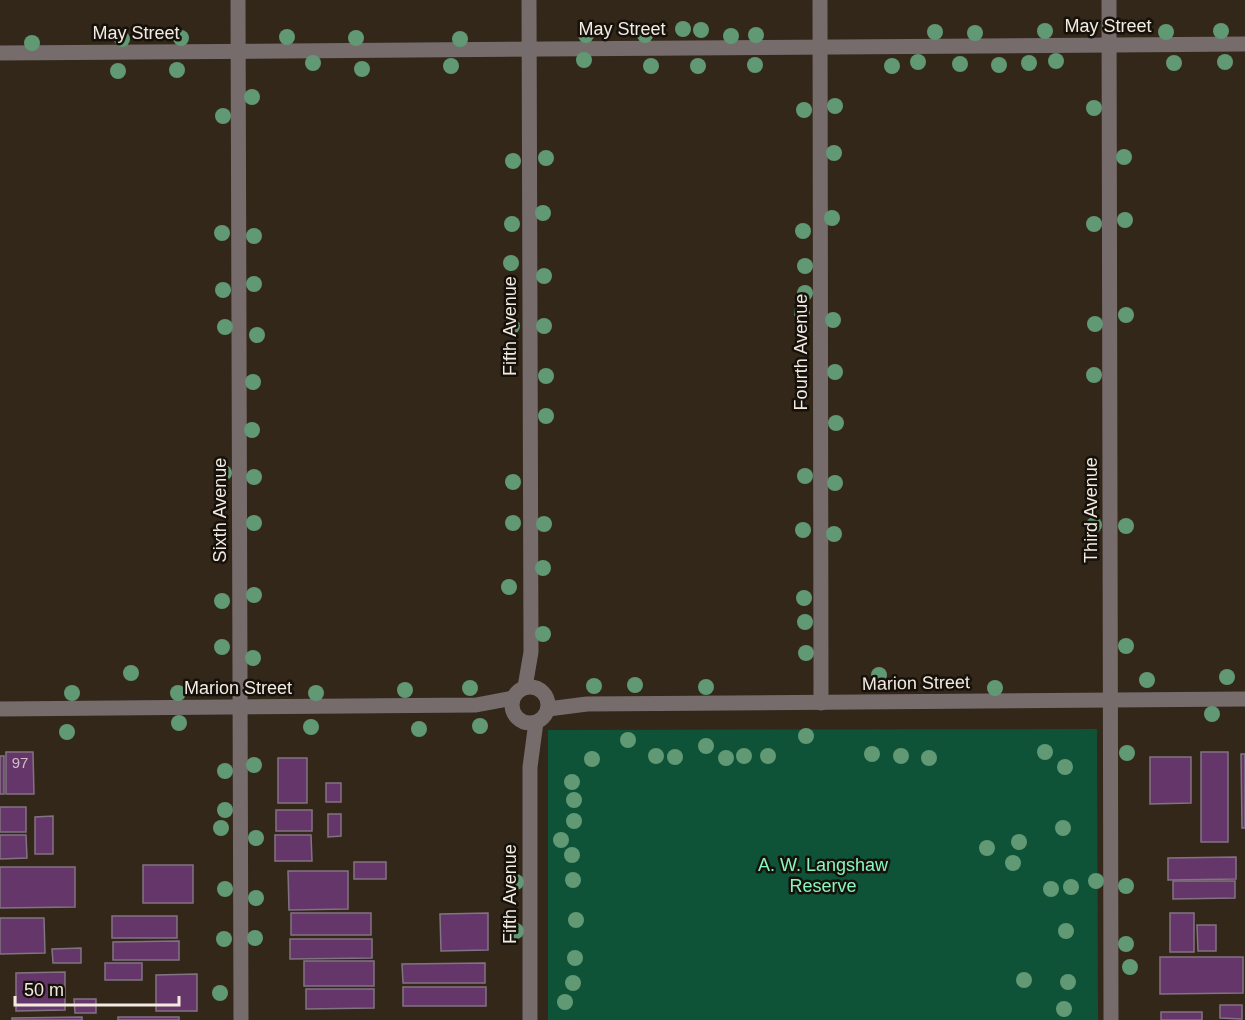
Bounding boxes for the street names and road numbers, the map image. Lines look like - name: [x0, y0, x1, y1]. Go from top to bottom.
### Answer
- street label: May Street: [1064, 16, 1152, 36]
- street label: May Street: [578, 19, 666, 39]
- street label: May Street: [92, 23, 180, 43]
- street label: Fifth Avenue: [500, 276, 520, 376]
- street label: Fourth Avenue: [791, 294, 811, 410]
- street label: Third Avenue: [1081, 457, 1101, 563]
- street label: Sixth Avenue: [210, 458, 230, 562]
- street label: Marion Street: [862, 672, 970, 694]
- street label: Marion Street: [184, 678, 292, 698]
- street label: Fifth Avenue: [500, 844, 520, 944]

